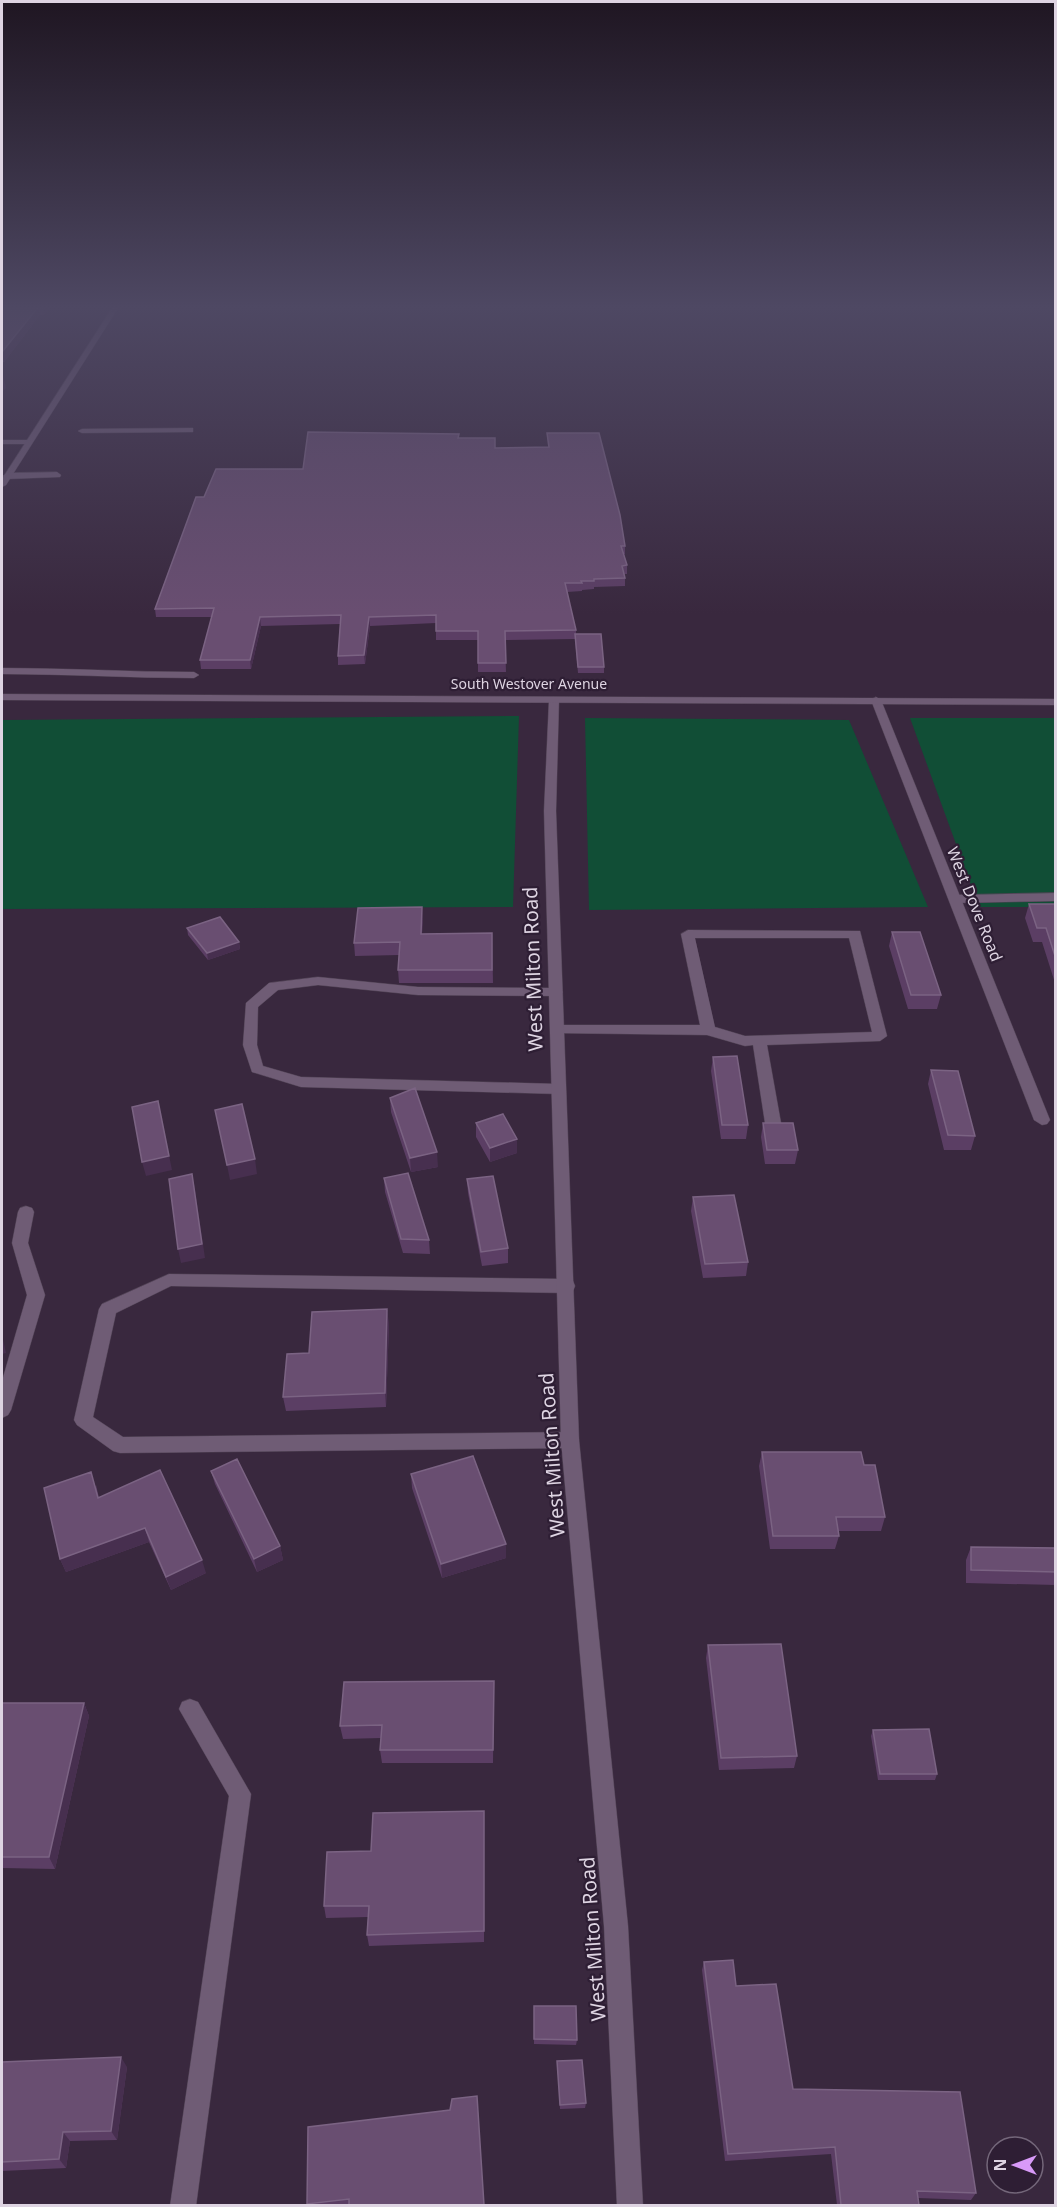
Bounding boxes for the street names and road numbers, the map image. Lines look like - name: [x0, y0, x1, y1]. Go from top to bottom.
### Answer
- street label: South Westover Avenue: [451, 674, 607, 693]
- street label: West Dove Road: [942, 843, 1008, 965]
- street label: West Milton Road: [516, 886, 549, 1052]
- street label: West Milton Road: [532, 1372, 571, 1538]
- street label: West Milton Road: [573, 1856, 612, 2022]

